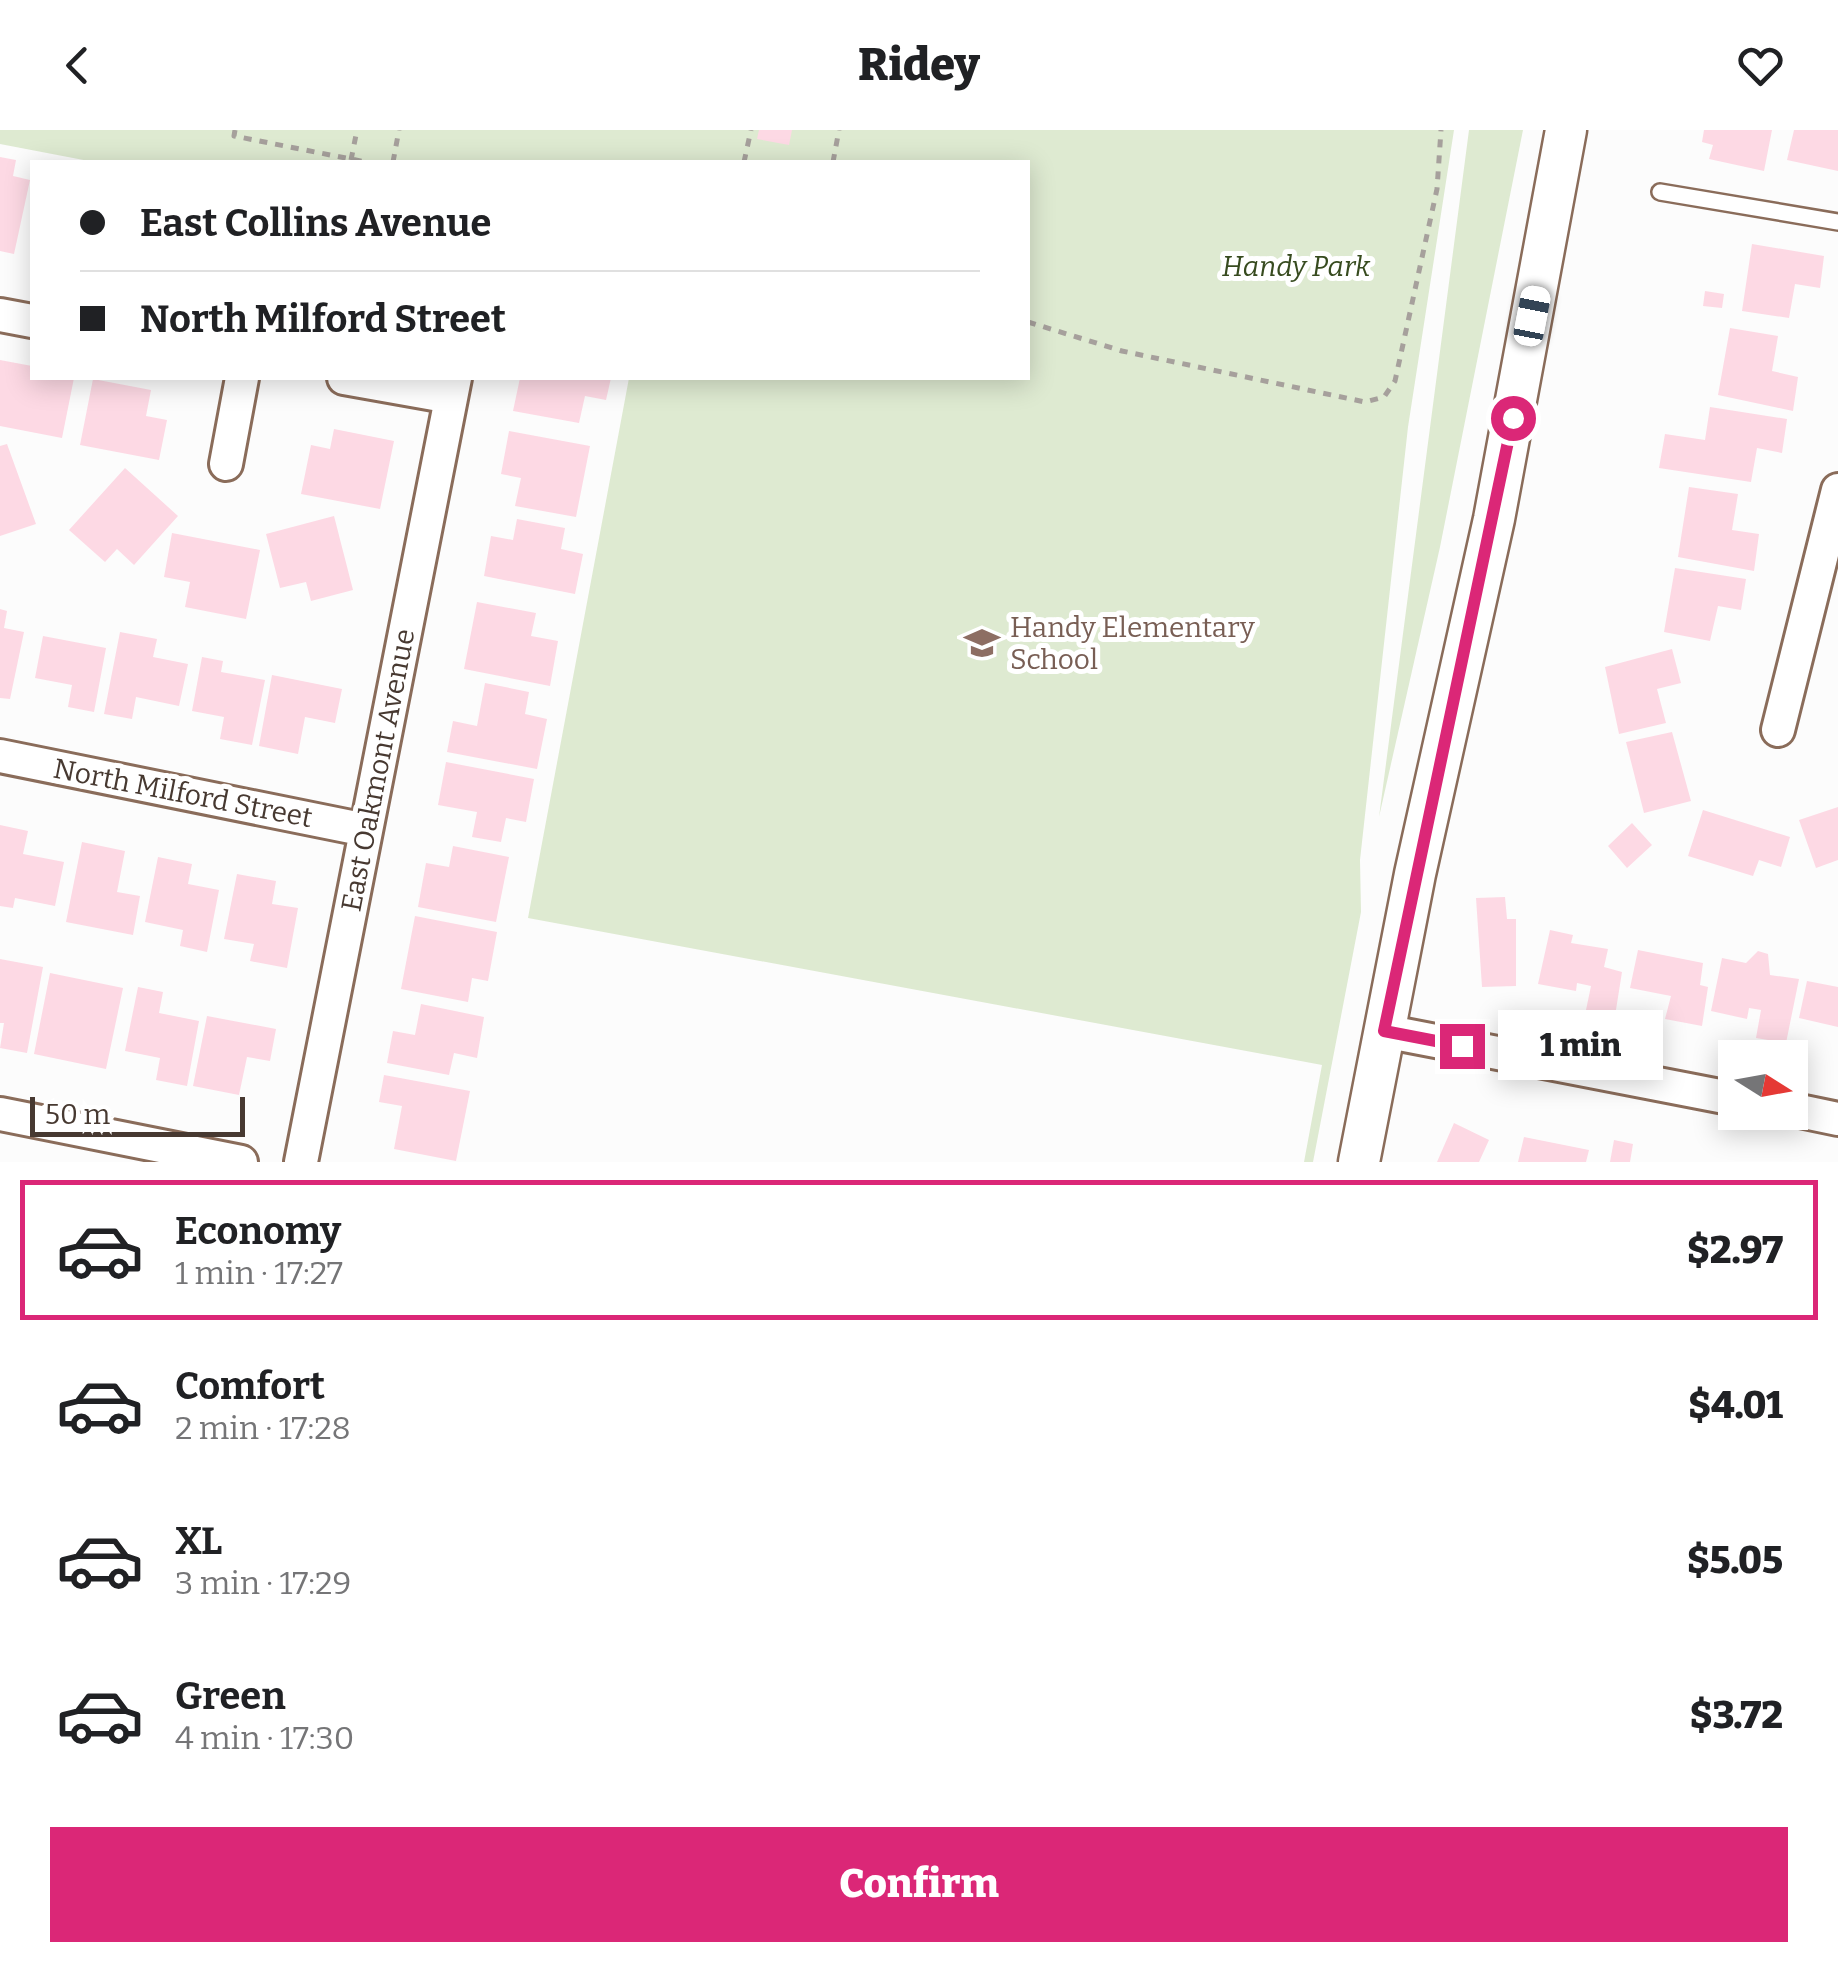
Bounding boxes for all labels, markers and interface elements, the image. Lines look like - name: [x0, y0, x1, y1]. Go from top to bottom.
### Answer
- icon: back: [50, 38, 105, 93]
- text: Ridey: [858, 38, 980, 92]
- icon: heart: [1733, 38, 1788, 93]
- text: East Collins Avenue: [140, 200, 491, 246]
- park label: Handy Park: [1222, 250, 1371, 283]
- car: [1512, 284, 1552, 348]
- text: North Milford Street: [140, 296, 506, 342]
- route start: [1491, 396, 1536, 441]
- place label: Handy Elementary School: [1010, 611, 1255, 676]
- school or university icon: Handy Elementary School: [963, 624, 1001, 662]
- street label: East Oakmont Avenue: [334, 626, 422, 914]
- street label: North Milford Street: [51, 752, 315, 834]
- callout: 1 min: [1497, 1011, 1662, 1081]
- route end: [1440, 1024, 1485, 1069]
- text: 1 min: [1540, 1026, 1621, 1064]
- north arrow: [1718, 1040, 1808, 1130]
- map controls: [1718, 1040, 1808, 1130]
- scale bar: [30, 1092, 245, 1136]
- text: 50 m: [45, 1098, 110, 1131]
- icon: car: [55, 1205, 145, 1295]
- text: Economy: [175, 1208, 341, 1254]
- text: $2.97: [1687, 1227, 1783, 1273]
- text: 1 min · 17:27: [175, 1254, 343, 1292]
- icon: car: [55, 1360, 145, 1450]
- text: Comfort: [175, 1363, 325, 1409]
- text: $4.01: [1688, 1382, 1783, 1428]
- text: 2 min · 17:28: [175, 1409, 351, 1447]
- icon: car: [55, 1515, 145, 1605]
- text: XL: [175, 1518, 222, 1564]
- text: $5.05: [1687, 1537, 1783, 1583]
- text: 3 min · 17:29: [175, 1564, 351, 1602]
- icon: car: [55, 1670, 145, 1760]
- text: Green: [175, 1673, 286, 1719]
- text: $3.72: [1690, 1692, 1783, 1738]
- text: 4 min · 17:30: [175, 1719, 354, 1757]
- button: Confirm: [50, 1827, 1788, 1942]

